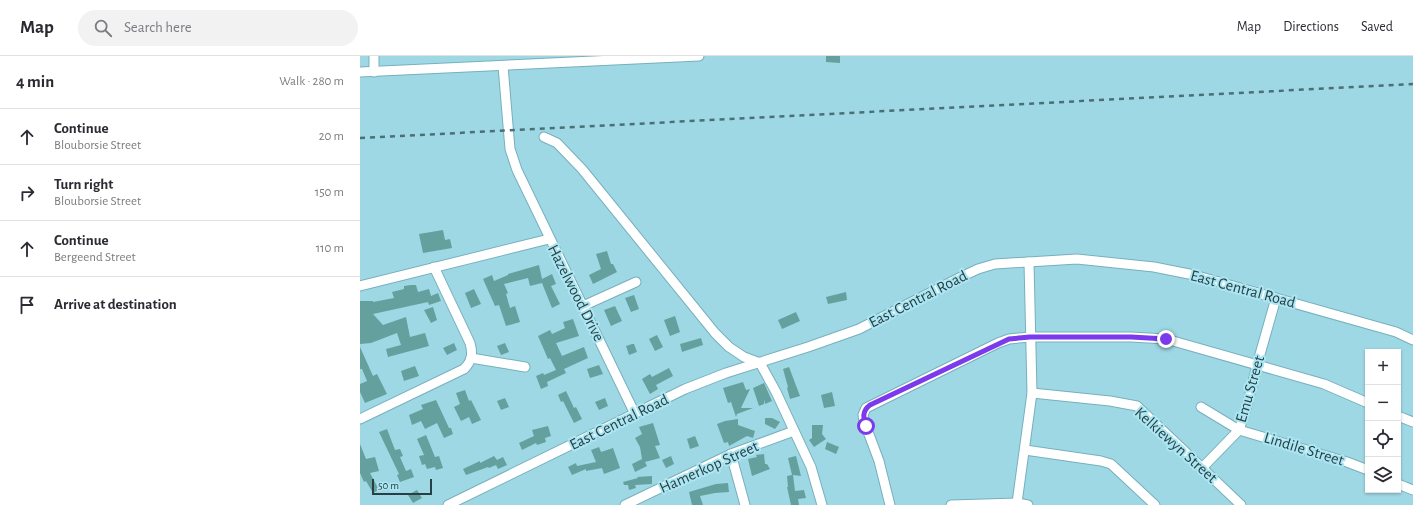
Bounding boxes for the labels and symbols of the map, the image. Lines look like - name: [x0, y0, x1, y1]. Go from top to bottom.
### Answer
- street label: Hazelwood Drive: [545, 242, 607, 344]
- street label: East Central Road: [866, 267, 970, 331]
- street label: East Central Road: [1189, 267, 1297, 311]
- route end: [1157, 330, 1175, 348]
- street label: Emu Street: [1233, 354, 1267, 424]
- street label: East Central Road: [567, 391, 671, 453]
- street label: Kelkiewyn Street: [1131, 404, 1220, 487]
- route start: [857, 417, 875, 435]
- street label: Lindile Street: [1262, 429, 1346, 469]
- street label: Hamerkop Street: [657, 438, 761, 496]
- scale bar: [372, 477, 432, 496]

